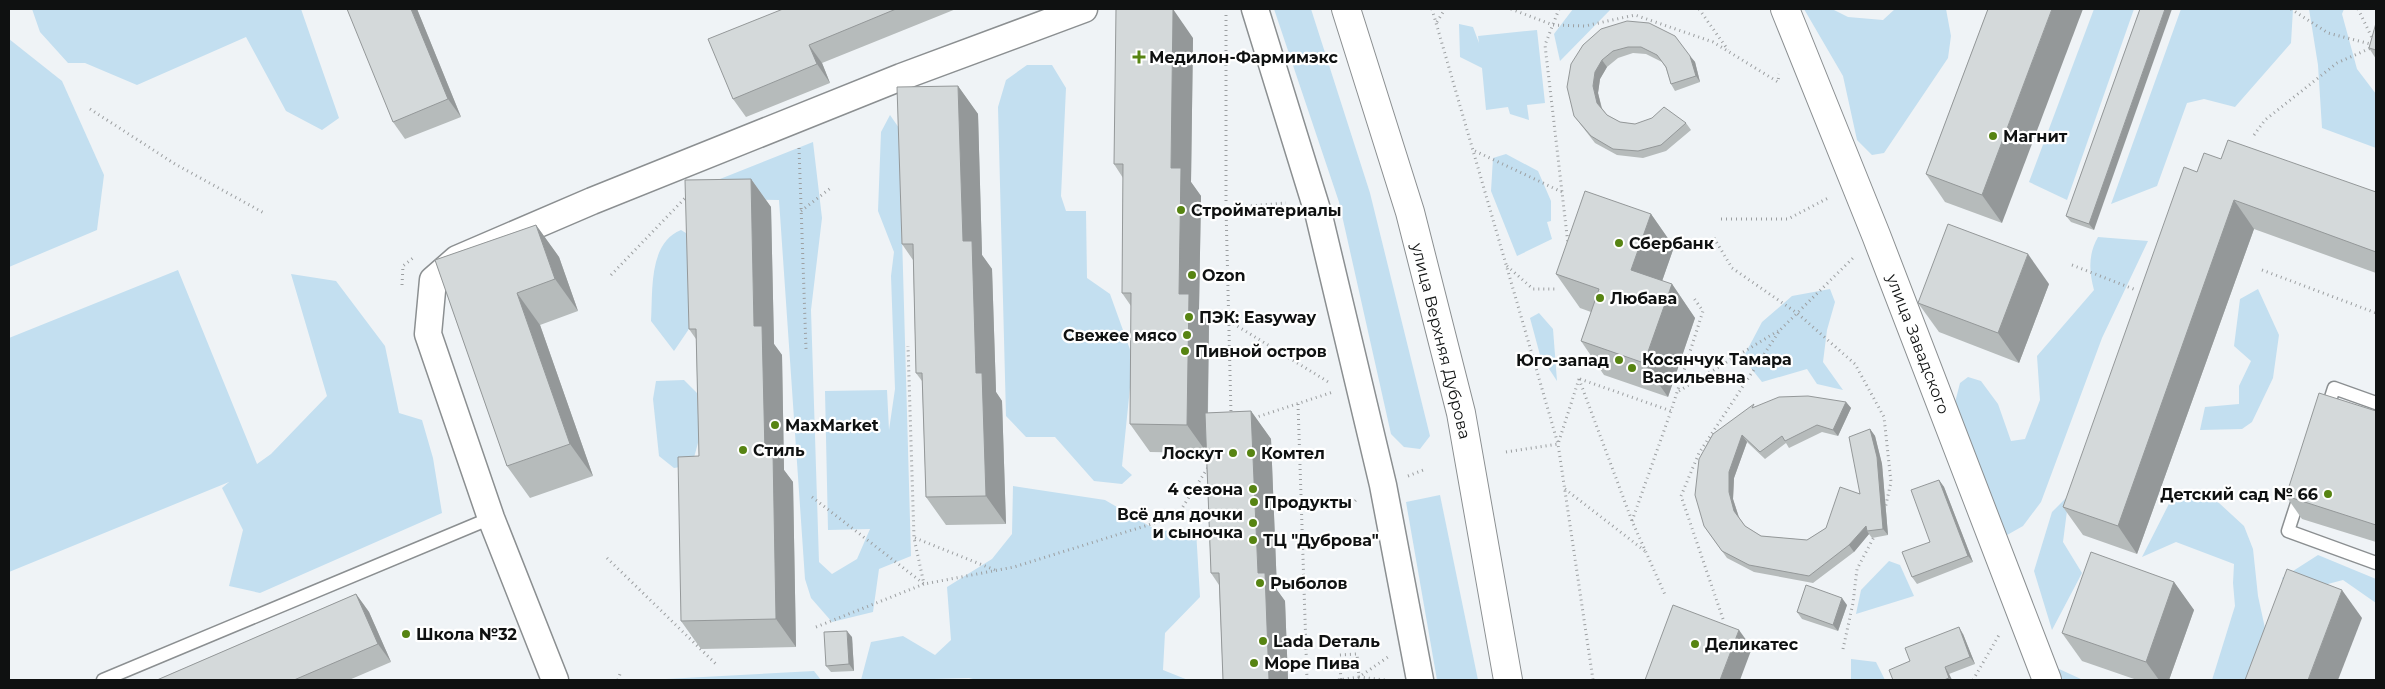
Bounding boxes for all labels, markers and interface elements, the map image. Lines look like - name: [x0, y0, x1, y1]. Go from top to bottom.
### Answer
- place label: Медилон-Фармимэкс: [1149, 48, 1339, 67]
- marker: Медилон-Фармимэкс: [1133, 51, 1145, 63]
- place label: Магнит: [2003, 127, 2068, 146]
- marker: Магнит: [1987, 130, 1999, 142]
- place label: Стройматериалы: [1191, 201, 1342, 220]
- marker: Стройматериалы: [1175, 204, 1187, 216]
- place label: Сбербанк: [1629, 234, 1715, 253]
- marker: Сбербанк: [1613, 237, 1625, 249]
- street label: улица Верхняя Дуброва: [1407, 240, 1475, 441]
- place label: Ozon: [1202, 266, 1246, 285]
- marker: Ozon: [1186, 269, 1198, 281]
- street label: улица Завадского: [1882, 270, 1953, 417]
- place label: Любава: [1610, 289, 1677, 308]
- marker: Любава: [1594, 292, 1606, 304]
- place label: ПЭК: Easyway: [1199, 308, 1317, 327]
- marker: ПЭК: Easyway: [1183, 311, 1195, 323]
- place label: Свежее мясо: [1063, 326, 1177, 345]
- marker: Свежее мясо: [1181, 329, 1193, 341]
- place label: Пивной остров: [1195, 342, 1327, 361]
- marker: Пивной остров: [1179, 345, 1191, 357]
- place label: Косянчук Тамара Васильевна: [1642, 350, 1792, 387]
- place label: Юго-запад: [1516, 351, 1609, 370]
- marker: Юго-запад: [1613, 354, 1625, 366]
- marker: Косянчук Тамара Васильевна: [1626, 362, 1638, 374]
- place label: MaxMarket: [785, 416, 879, 435]
- marker: MaxMarket: [769, 419, 781, 431]
- place label: Стиль: [753, 441, 805, 460]
- marker: Стиль: [737, 444, 749, 456]
- place label: Лоскут: [1162, 444, 1223, 463]
- place label: Комтел: [1261, 444, 1325, 463]
- marker: Лоскут: [1227, 447, 1239, 459]
- marker: Комтел: [1245, 447, 1257, 459]
- place label: 4 сезона: [1168, 480, 1243, 499]
- marker: 4 сезона: [1247, 483, 1259, 495]
- place label: Детский сад № 66: [2160, 485, 2318, 504]
- marker: Детский сад № 66: [2322, 488, 2334, 500]
- place label: Продукты: [1264, 493, 1352, 512]
- marker: Продукты: [1248, 496, 1260, 508]
- place label: Всё для дочки и сыночка: [1117, 505, 1243, 542]
- marker: Всё для дочки и сыночка: [1247, 517, 1259, 529]
- place label: ТЦ "Дуброва": [1263, 531, 1379, 550]
- marker: ТЦ "Дуброва": [1247, 534, 1259, 546]
- place label: Рыболов: [1270, 574, 1347, 593]
- marker: Рыболов: [1254, 577, 1266, 589]
- place label: Школа №32: [416, 625, 517, 644]
- marker: Школа №32: [400, 628, 412, 640]
- place label: Lada Dеталь: [1273, 632, 1380, 651]
- marker: Lada Dеталь: [1257, 635, 1269, 647]
- place label: Деликатес: [1705, 635, 1799, 654]
- marker: Деликатес: [1689, 638, 1701, 650]
- place label: Море Пива: [1264, 654, 1360, 673]
- marker: Море Пива: [1248, 657, 1260, 669]

